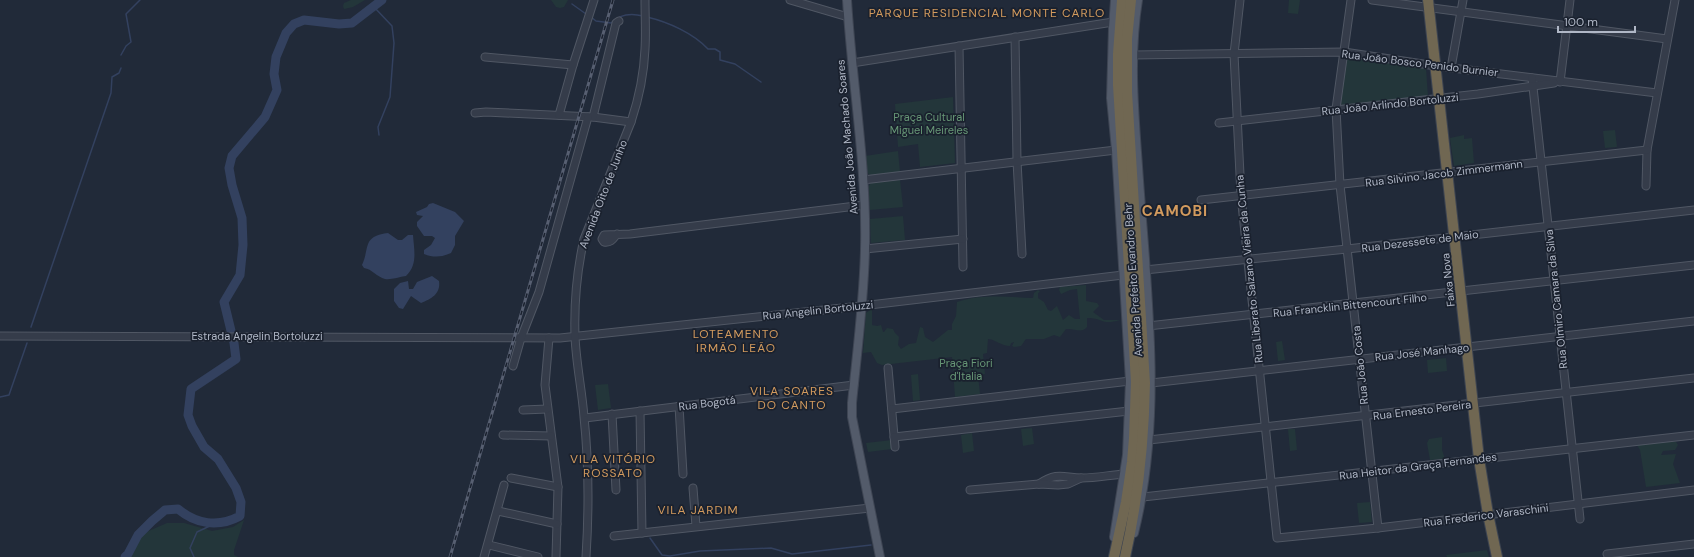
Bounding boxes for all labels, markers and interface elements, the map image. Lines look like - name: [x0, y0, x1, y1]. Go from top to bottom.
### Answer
- district label: PARQUE RESIDENCIAL MONTE CARLO: [869, 5, 1105, 21]
- scale bar: [1558, 8, 1635, 34]
- text: 100 m: [1564, 14, 1598, 30]
- street label: Rua João Bosco Penido Burnier: [1341, 46, 1499, 80]
- street label: Avenida João Machado Soares: [833, 59, 861, 215]
- street label: Rua João Arlindo Bortoluzzi: [1321, 90, 1459, 118]
- park label: Praça Cultural Miguel Meireles: [890, 110, 968, 137]
- street label: Avenida Oito de Junho: [576, 138, 630, 250]
- street label: Rua Silvino Jacob Zimmermann: [1365, 156, 1523, 190]
- street label: Rua Liberato Salzano Vieira da Cunha: [1232, 174, 1266, 364]
- district label: CAMOBI: [1142, 201, 1208, 221]
- street label: Avenida Prefeito Evandro Behr: [1121, 203, 1145, 357]
- street label: Rua Dezessete de Maio: [1361, 227, 1479, 255]
- street label: Rua Olmiro Camara da Silva: [1542, 229, 1570, 369]
- street label: Faixa Nova: [1438, 252, 1458, 307]
- street label: Rua Francklin Bittencourt Filho: [1272, 290, 1428, 320]
- street label: Rua Angelin Bortoluzzi: [762, 297, 874, 323]
- street label: Rua João Costa: [1349, 325, 1371, 405]
- district label: LOTEAMENTO IRMÃO LEÃO: [693, 326, 779, 356]
- street label: Estrada Angelin Bortoluzzi: [191, 329, 323, 343]
- street label: Rua José Manhago: [1374, 340, 1470, 364]
- park label: Praça Fiori d'Italia: [939, 356, 993, 383]
- district label: VILA SOARES DO CANTO: [750, 383, 834, 413]
- street label: Rua Bogotá: [678, 393, 736, 413]
- street label: Rua Ernesto Pereira: [1372, 397, 1472, 423]
- street label: Rua Heitor da Graça Fernandes: [1339, 449, 1497, 483]
- district label: VILA VITÓRIO ROSSATO: [570, 451, 656, 481]
- street label: Rua Frederico Varaschini: [1423, 500, 1549, 530]
- district label: VILA JARDIM: [657, 502, 739, 518]

